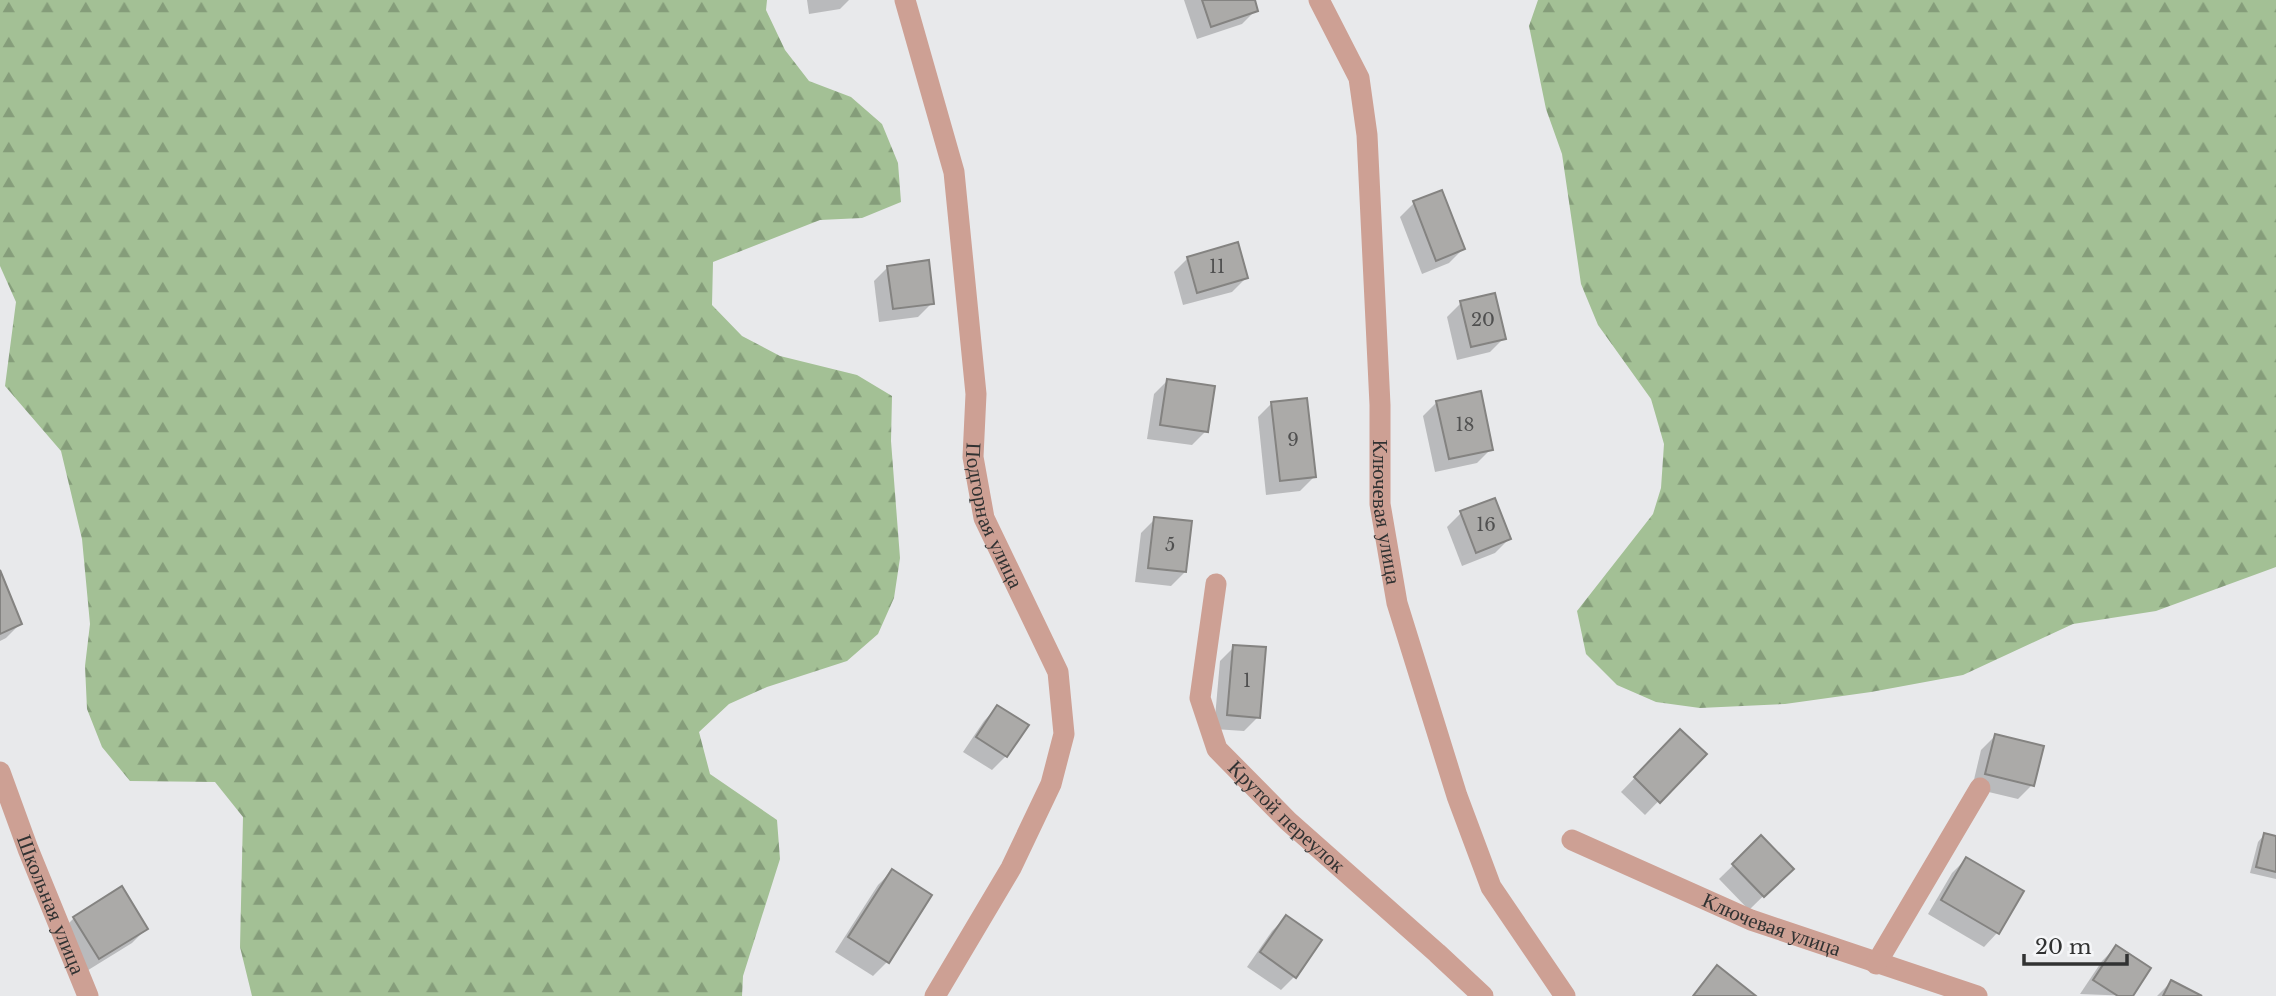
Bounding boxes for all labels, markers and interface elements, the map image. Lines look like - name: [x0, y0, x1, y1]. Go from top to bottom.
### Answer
- house number: 11: [1209, 256, 1225, 278]
- house number: 20: [1471, 309, 1495, 331]
- house number: 18: [1456, 414, 1474, 436]
- house number: 9: [1287, 429, 1299, 451]
- street label: Ключевая улица: [1367, 440, 1407, 587]
- street label: Подгорная улица: [960, 442, 1029, 593]
- house number: 16: [1476, 514, 1496, 536]
- house number: 5: [1165, 534, 1175, 556]
- house number: 1: [1243, 670, 1251, 692]
- street label: Крутой переулок: [1223, 755, 1351, 879]
- street label: Школьная улица: [11, 831, 91, 979]
- street label: Ключевая улица: [1698, 887, 1845, 962]
- scale bar: [2024, 922, 2127, 966]
- text: 20 m: [2035, 934, 2092, 960]

